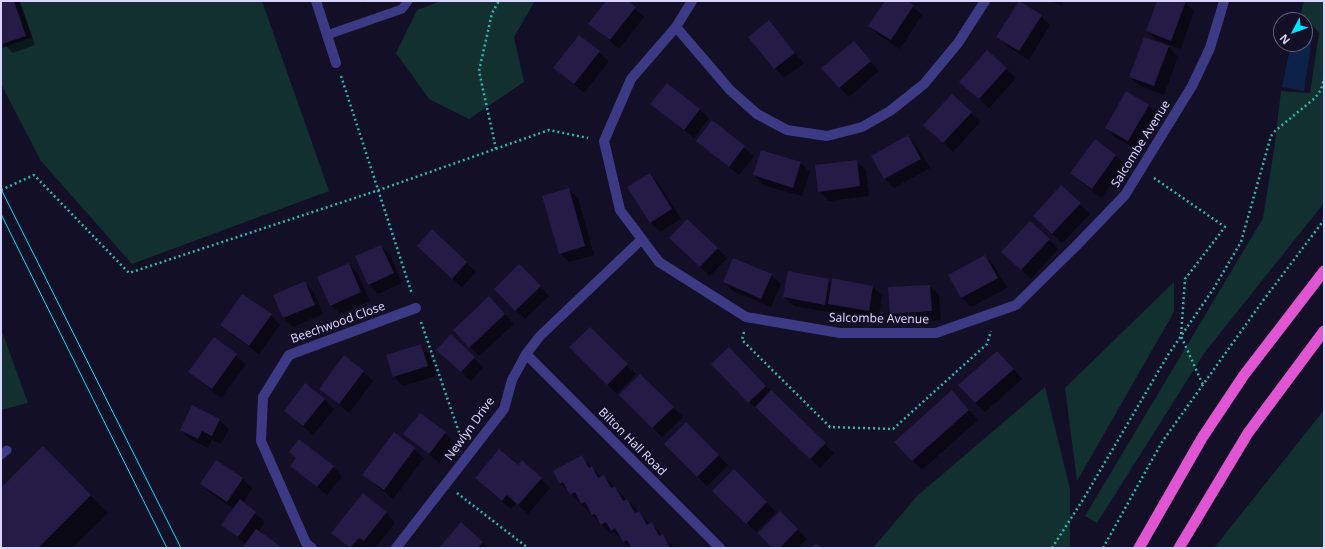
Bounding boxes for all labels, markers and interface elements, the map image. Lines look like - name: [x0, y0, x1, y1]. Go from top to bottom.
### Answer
- north arrow: [1273, 12, 1313, 52]
- text: N: [1276, 31, 1293, 48]
- street label: Salcombe Avenue: [1108, 98, 1174, 190]
- street label: Beechwood Close: [289, 299, 387, 347]
- street label: Salcombe Avenue: [829, 311, 929, 327]
- street label: Newlyn Drive: [442, 395, 498, 463]
- street label: Bilton Hall Road: [595, 405, 669, 479]

